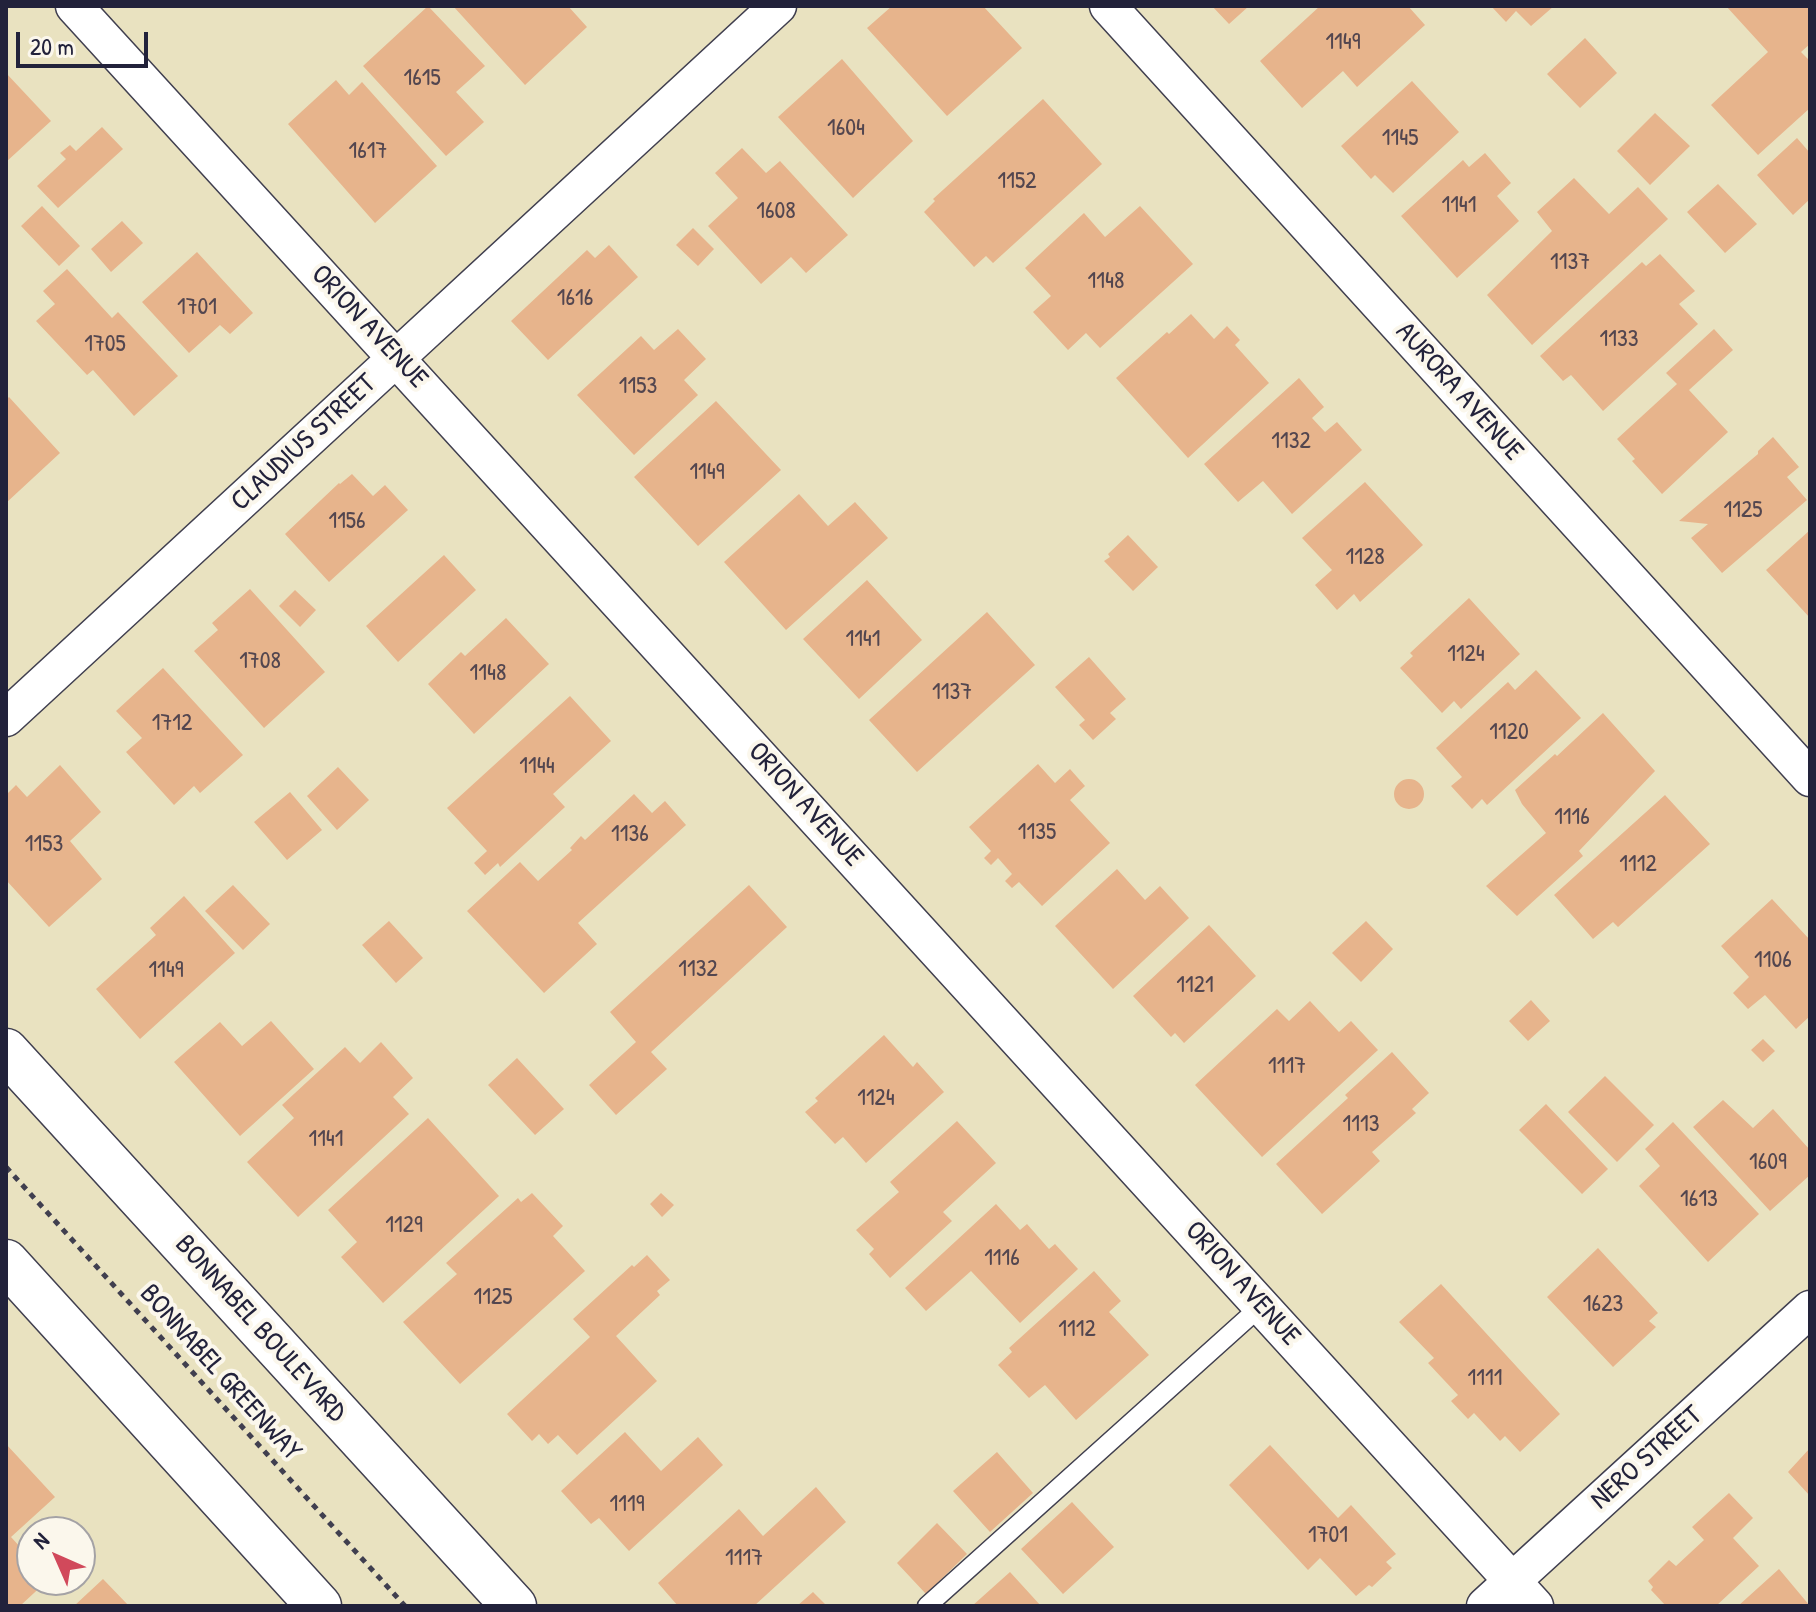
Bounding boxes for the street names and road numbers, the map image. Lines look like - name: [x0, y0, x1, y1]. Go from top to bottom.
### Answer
- street label: ORION AVENUE: [303, 258, 435, 396]
- street label: AURORA AVENUE: [1388, 316, 1530, 468]
- street label: CLAUDIUS STREET: [225, 367, 383, 519]
- street label: ORION AVENUE: [740, 736, 870, 874]
- street label: ORION AVENUE: [1177, 1215, 1307, 1353]
- street label: BONNABEL BOULEVARD: [167, 1229, 353, 1429]
- street label: BONNABEL GREENWAY: [132, 1278, 308, 1468]
- street label: NERO STREET: [1584, 1399, 1710, 1517]

